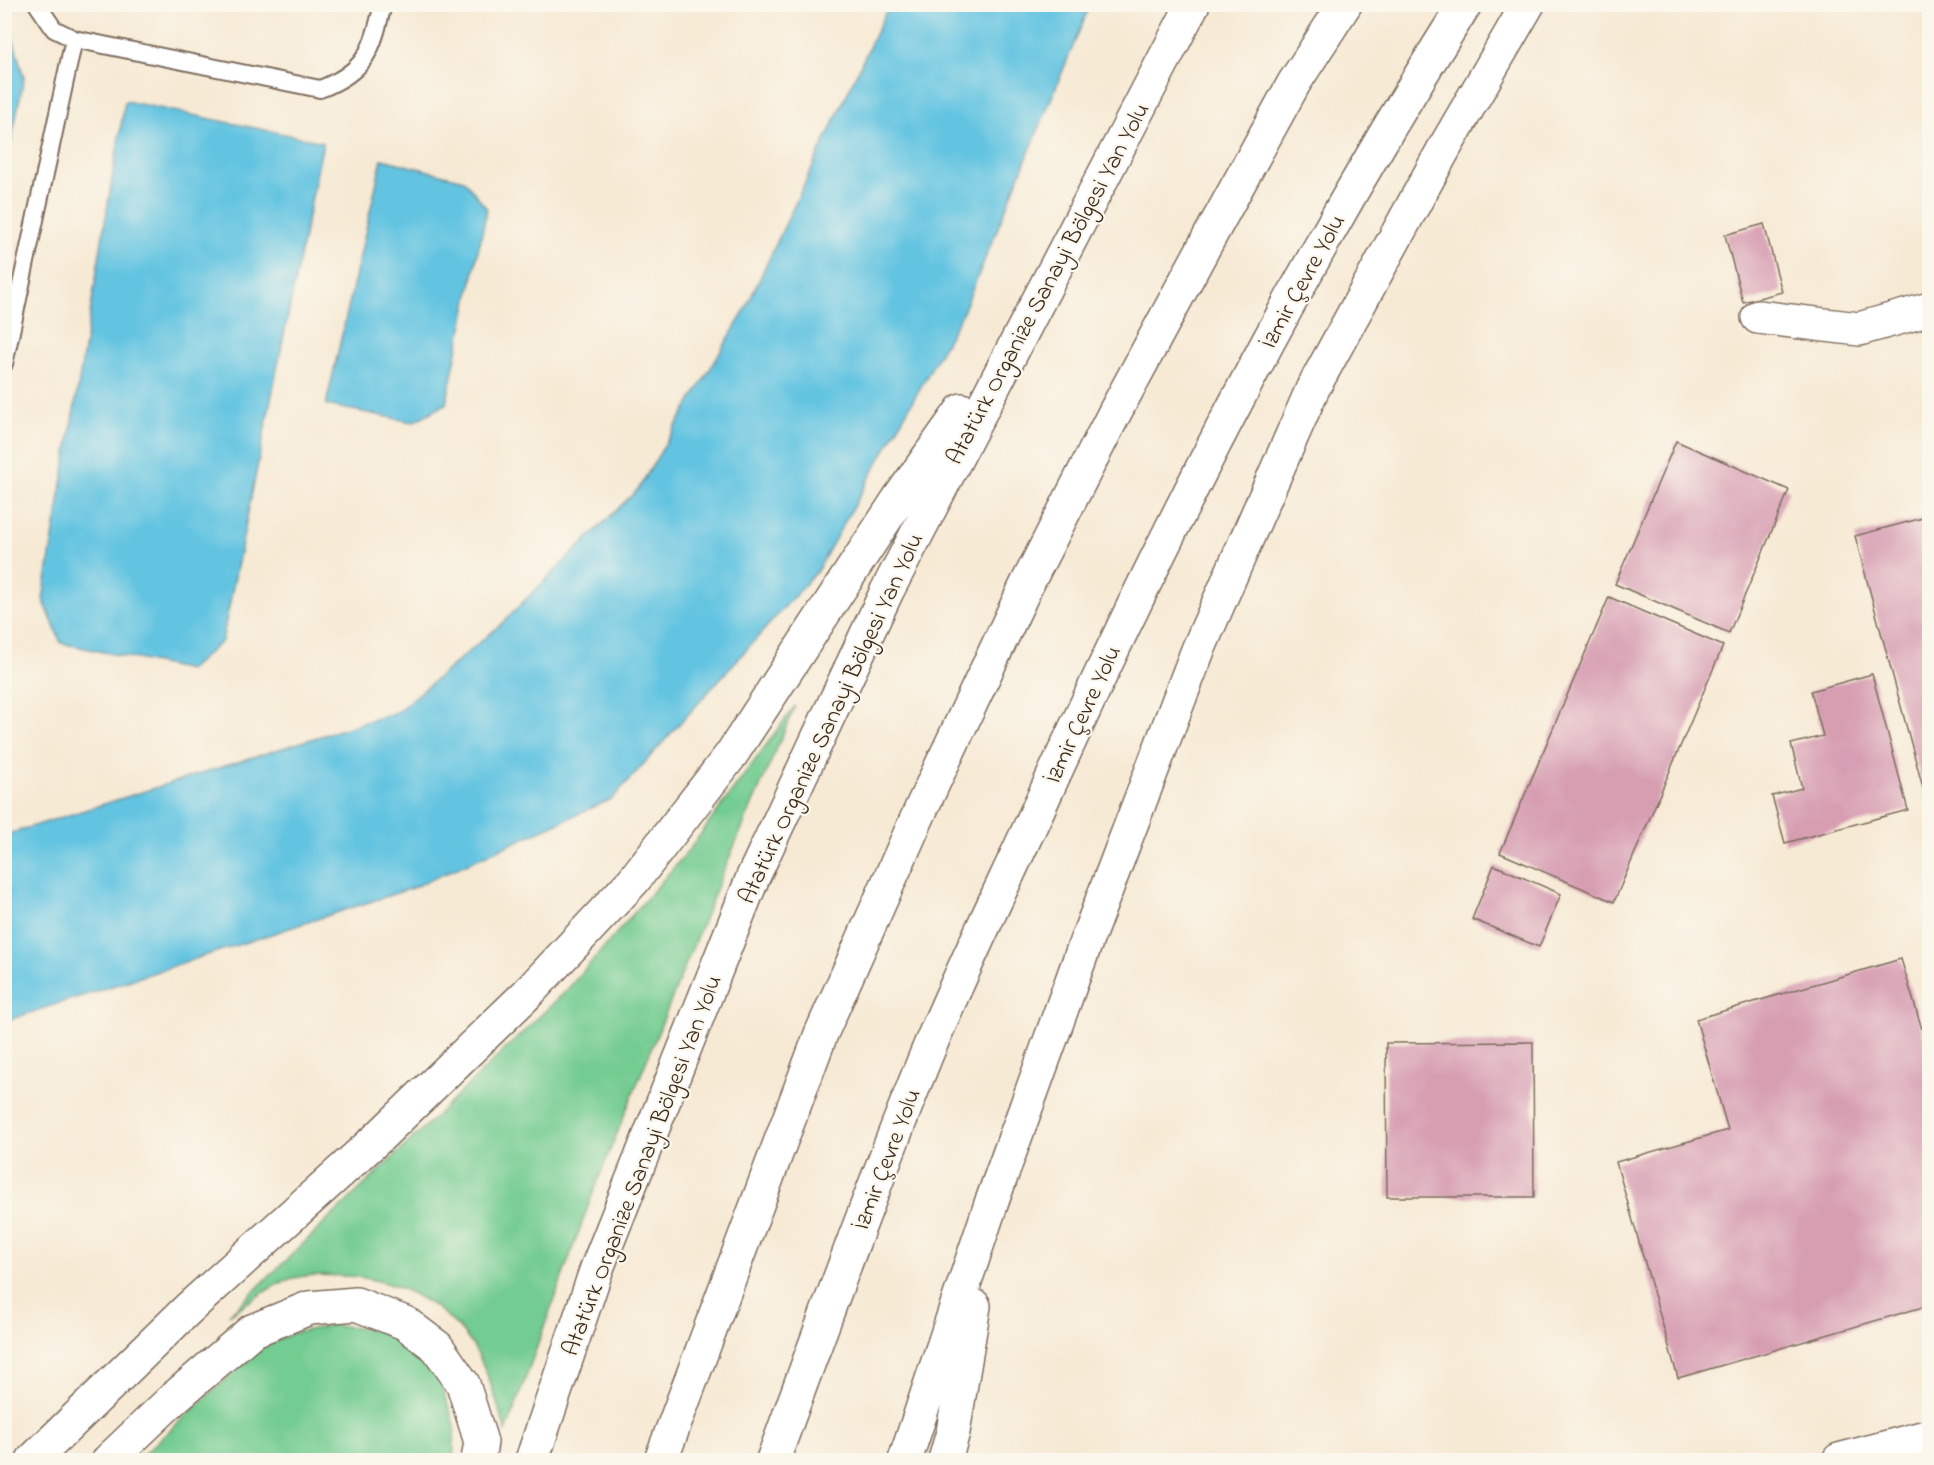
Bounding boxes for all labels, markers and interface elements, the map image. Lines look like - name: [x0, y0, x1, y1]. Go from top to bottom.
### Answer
- street label: Atatürk Organize Sanayi Bölgesi Yan Yolu: [938, 97, 1161, 472]
- street label: İzmir Çevre Yolu: [1253, 208, 1356, 356]
- street label: Atatürk Organize Sanayi Bölgesi Yan Yolu: [731, 528, 935, 911]
- street label: İzmir Çevre Yolu: [1037, 640, 1132, 790]
- street label: Atatürk Organize Sanayi Bölgesi Yan Yolu: [554, 970, 733, 1362]
- street label: İzmir Çevre Yolu: [845, 1084, 931, 1236]

